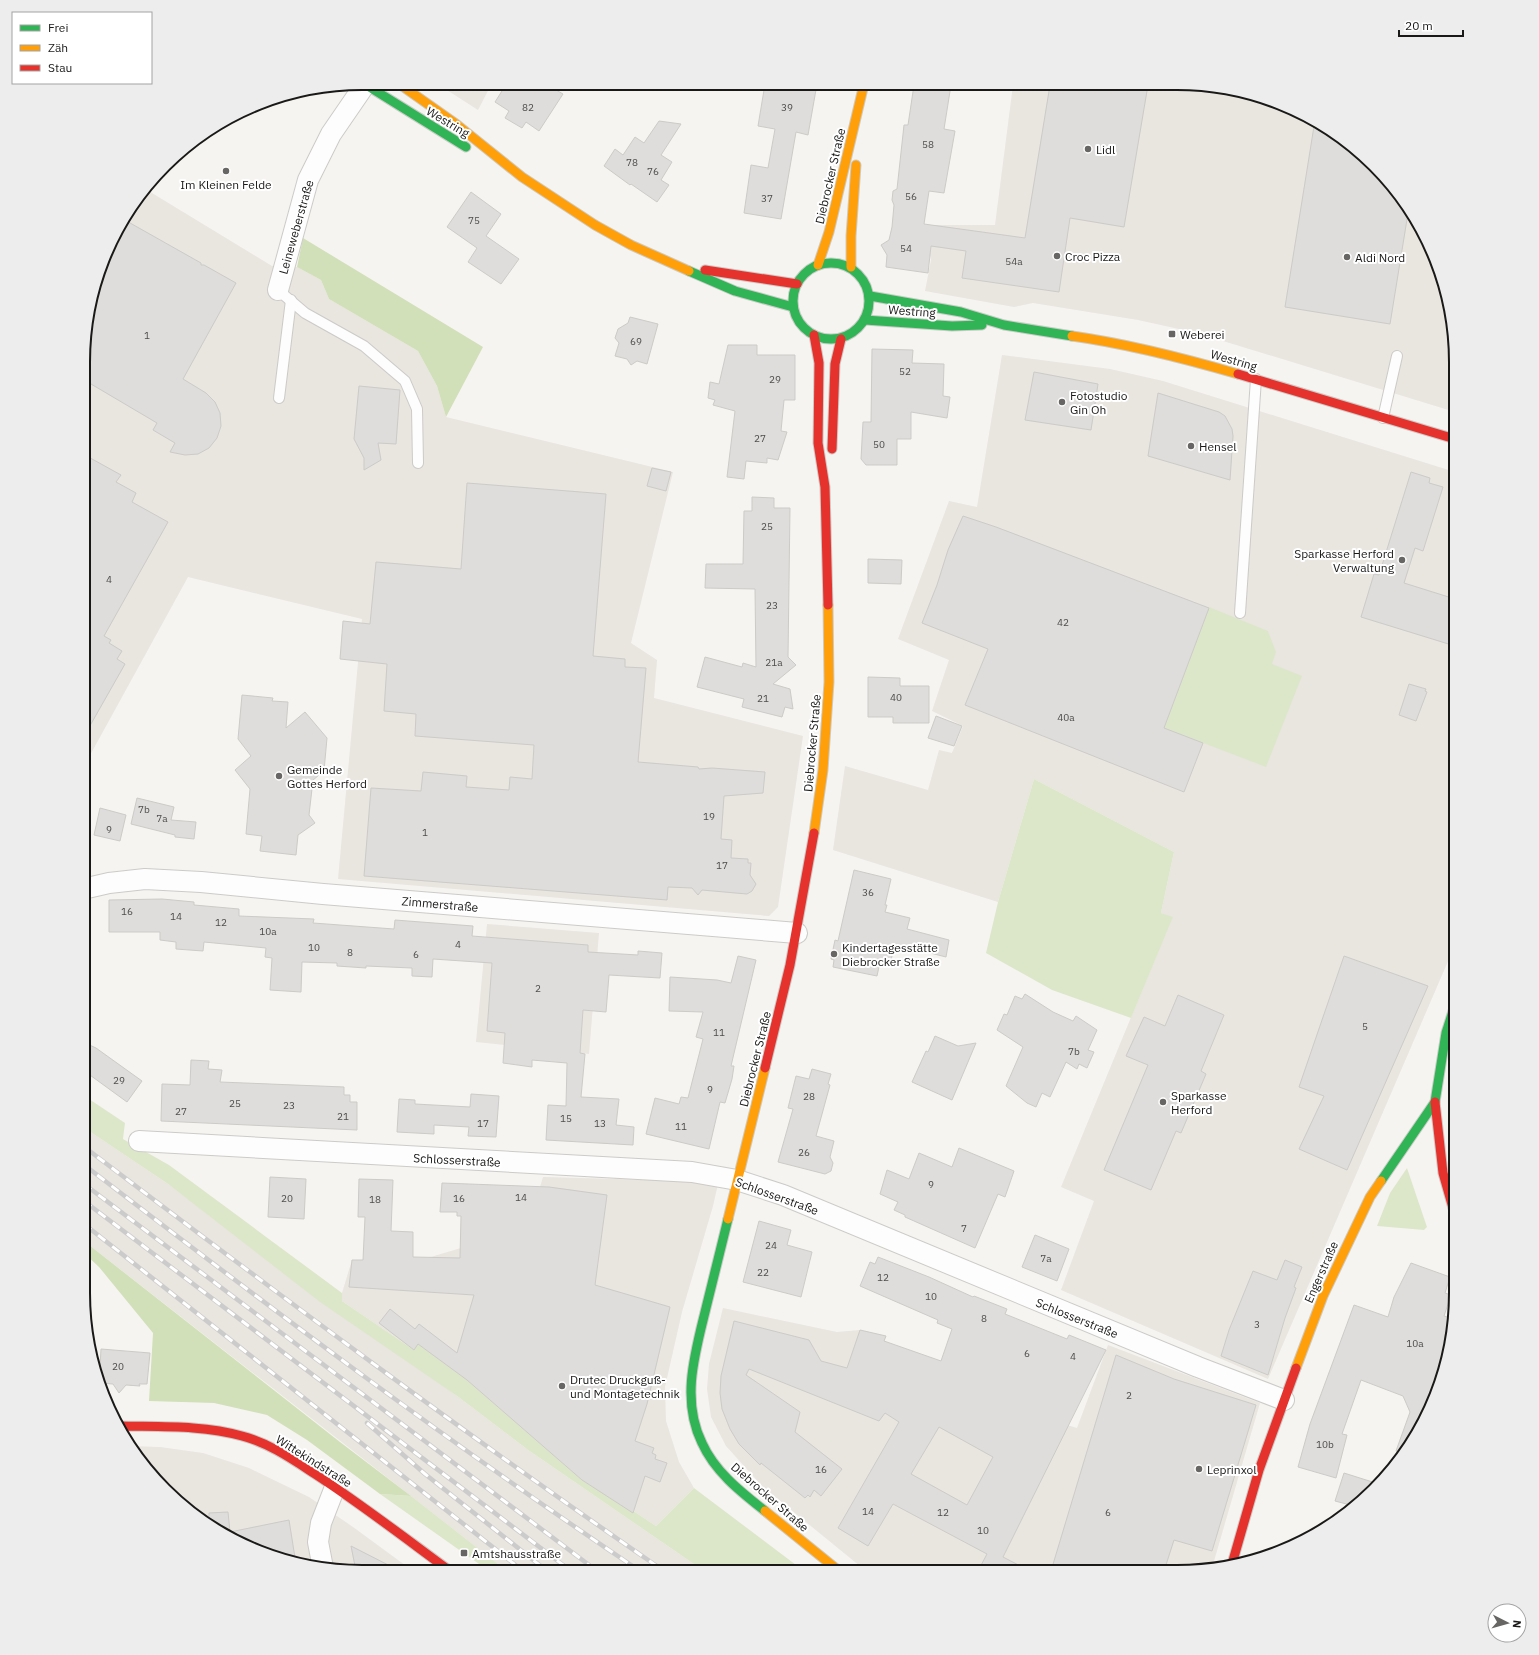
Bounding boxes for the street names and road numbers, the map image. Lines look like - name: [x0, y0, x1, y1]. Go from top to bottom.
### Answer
- street label: Westring: [424, 103, 473, 141]
- street label: Diebrocker Straße: [812, 126, 848, 225]
- street label: Leineweberstraße: [275, 178, 317, 276]
- street label: Westring: [888, 302, 937, 320]
- street label: Westring: [1209, 346, 1260, 374]
- street label: Diebrocker Straße: [800, 693, 824, 792]
- street label: Zimmerstraße: [401, 893, 479, 915]
- street label: Diebrocker Straße: [736, 1009, 774, 1108]
- street label: Schlosserstraße: [413, 1150, 501, 1170]
- street label: Schlosserstraße: [733, 1174, 821, 1218]
- street label: Engerstraße: [1301, 1238, 1341, 1305]
- street label: Schlosserstraße: [1034, 1295, 1121, 1341]
- street label: Wittekindstraße: [273, 1432, 355, 1491]
- street label: Diebrocker Straße: [728, 1459, 812, 1535]

